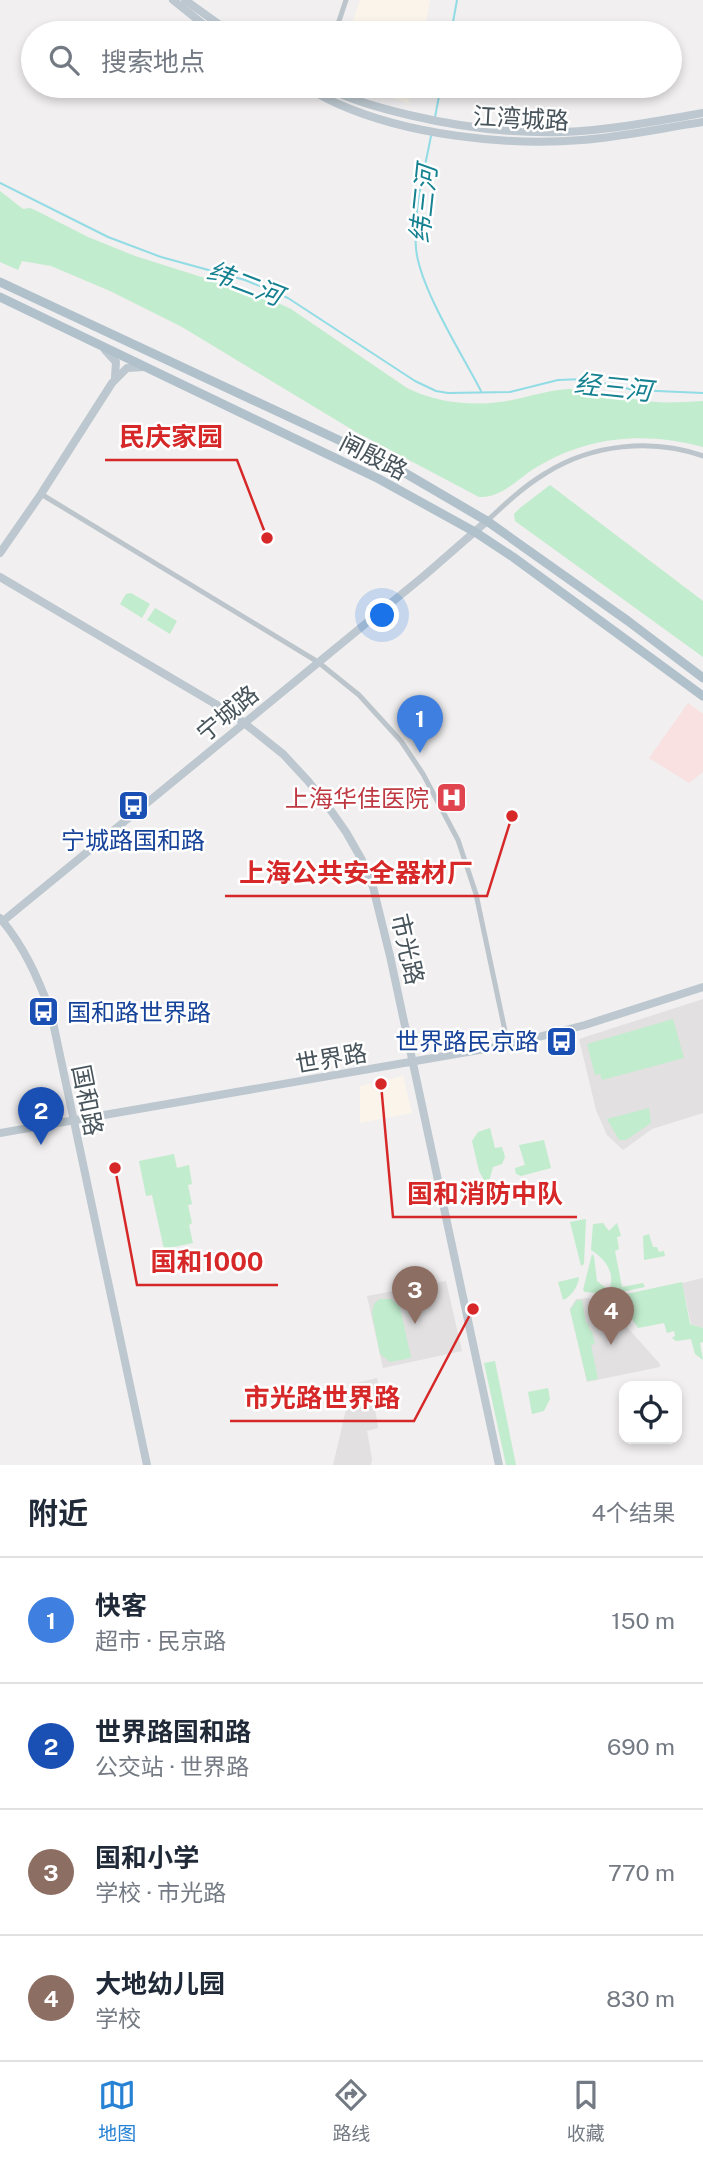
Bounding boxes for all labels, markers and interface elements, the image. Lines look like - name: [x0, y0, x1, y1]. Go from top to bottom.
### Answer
- search box: [21, 21, 682, 98]
- icon: search: [45, 41, 83, 79]
- text: 搜索地点: [101, 46, 205, 77]
- street label: 江湾城路: [472, 102, 570, 134]
- water label: 纬三河: [404, 159, 443, 244]
- water label: 纬二河: [203, 255, 292, 313]
- water label: 经三河: [573, 368, 658, 407]
- callout: 民庆家园: [105, 413, 237, 460]
- text: 民庆家园: [119, 421, 223, 452]
- street label: 闸殷路: [336, 427, 412, 485]
- your location: [365, 598, 399, 632]
- street label: 宁城路: [190, 679, 264, 747]
- pin: 1: [397, 695, 443, 753]
- hospital icon: 上海华佳医院: [435, 781, 469, 815]
- place label: 上海华佳医院: [285, 784, 429, 812]
- bus stop icon: 宁城路国和路: [116, 789, 150, 823]
- place label: 宁城路国和路: [61, 826, 205, 854]
- callout: 上海公共安全器材厂: [225, 849, 487, 896]
- text: 上海公共安全器材厂: [239, 857, 473, 888]
- street label: 市光路: [386, 911, 430, 987]
- bus stop icon: 国和路世界路: [27, 995, 61, 1029]
- place label: 国和路世界路: [67, 998, 211, 1026]
- bus stop icon: 世界路民京路: [545, 1024, 579, 1058]
- place label: 世界路民京路: [395, 1027, 539, 1055]
- street label: 世界路: [293, 1038, 369, 1078]
- street label: 国和路: [67, 1062, 109, 1138]
- pin: 2: [18, 1087, 64, 1145]
- callout: 国和消防中队: [393, 1170, 577, 1217]
- text: 国和消防中队: [407, 1178, 563, 1209]
- callout: 国和1000: [137, 1238, 278, 1285]
- text: 国和1000: [150, 1246, 264, 1277]
- pin: 3: [392, 1266, 438, 1324]
- pin: 4: [588, 1287, 634, 1345]
- callout: 市光路世界路: [230, 1374, 414, 1421]
- map controls: [619, 1381, 682, 1444]
- button: locate: [619, 1381, 682, 1444]
- text: 市光路世界路: [244, 1382, 400, 1413]
- text: 附近: [28, 1495, 88, 1531]
- text: 4个结果: [592, 1499, 675, 1526]
- text: 快客: [95, 1590, 147, 1621]
- text: 1: [46, 1607, 56, 1634]
- text: 150 m: [611, 1607, 675, 1634]
- text: 超市 · 民京路: [95, 1627, 226, 1654]
- text: 世界路国和路: [95, 1716, 251, 1747]
- text: 2: [44, 1733, 58, 1760]
- text: 690 m: [607, 1733, 675, 1760]
- text: 公交站 · 世界路: [95, 1753, 249, 1780]
- text: 国和小学: [95, 1842, 199, 1873]
- text: 3: [43, 1859, 59, 1886]
- text: 770 m: [608, 1859, 675, 1886]
- text: 学校 · 市光路: [95, 1879, 226, 1906]
- text: 大地幼儿园: [95, 1968, 225, 1999]
- text: 4: [43, 1985, 59, 2012]
- text: 830 m: [606, 1985, 675, 2012]
- text: 学校: [95, 2005, 141, 2032]
- tab: 地图: [98, 2076, 136, 2145]
- tab: 路线: [332, 2076, 371, 2145]
- tab: 收藏: [567, 2076, 605, 2145]

